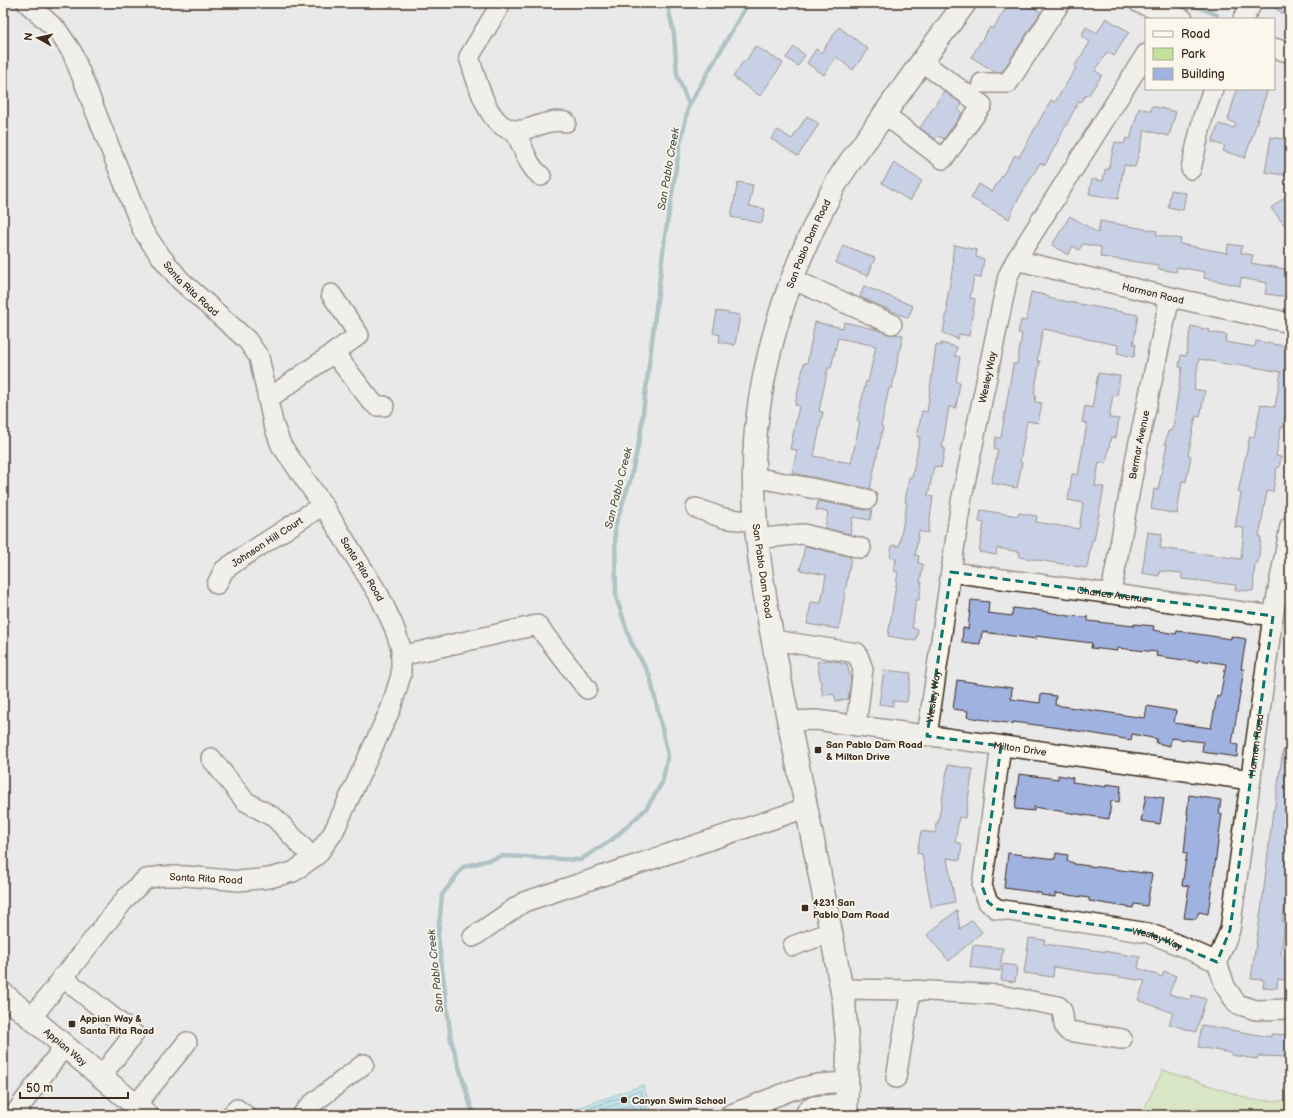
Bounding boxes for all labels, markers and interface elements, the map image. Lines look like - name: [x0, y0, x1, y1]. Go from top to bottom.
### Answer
- north arrow: [18, 18, 58, 58]
- legend: [1145, 18, 1275, 90]
- text: Road: [1181, 27, 1210, 42]
- text: N: [22, 32, 36, 42]
- text: Park: [1181, 47, 1205, 62]
- text: Building: [1181, 67, 1225, 82]
- water label: San Pablo Creek: [655, 126, 682, 211]
- street label: San Pablo Dam Road: [784, 197, 834, 290]
- street label: Santa Rita Road: [160, 259, 221, 319]
- street label: Harmon Road: [1121, 281, 1185, 307]
- street label: Wesley Way: [977, 350, 999, 404]
- street label: Bermar Avenue: [1127, 409, 1153, 480]
- water label: San Pablo Creek: [602, 445, 635, 530]
- street label: Johnson Hill Court: [229, 515, 305, 570]
- street label: San Pablo Dam Road: [749, 523, 775, 620]
- street label: Santa Rita Road: [337, 535, 386, 603]
- street label: Charles Avenue: [1076, 584, 1149, 606]
- street label: Wesley Way: [924, 669, 944, 723]
- street label: Harmon Road: [1246, 713, 1267, 777]
- place label: San Pablo Dam Road & Milton Drive: [826, 739, 923, 763]
- street label: Milton Drive: [993, 740, 1047, 759]
- marker: San Pablo Dam Road & Milton Drive: [813, 745, 823, 755]
- street label: Santa Rita Road: [169, 871, 243, 887]
- place label: 4231 San Pablo Dam Road: [813, 897, 890, 921]
- marker: 4231 San Pablo Dam Road: [800, 903, 810, 913]
- street label: Wesley Way: [1131, 926, 1184, 953]
- water label: San Pablo Creek: [425, 928, 446, 1013]
- place label: Appian Way & Santa Rita Road: [79, 1013, 154, 1037]
- marker: Appian Way & Santa Rita Road: [67, 1019, 77, 1029]
- street label: Appian Way: [41, 1026, 89, 1069]
- scale bar: [20, 1074, 128, 1100]
- text: 50 m: [26, 1081, 53, 1096]
- marker: Canyon Swim School: [619, 1095, 629, 1105]
- place label: Canyon Swim School: [632, 1095, 726, 1107]

